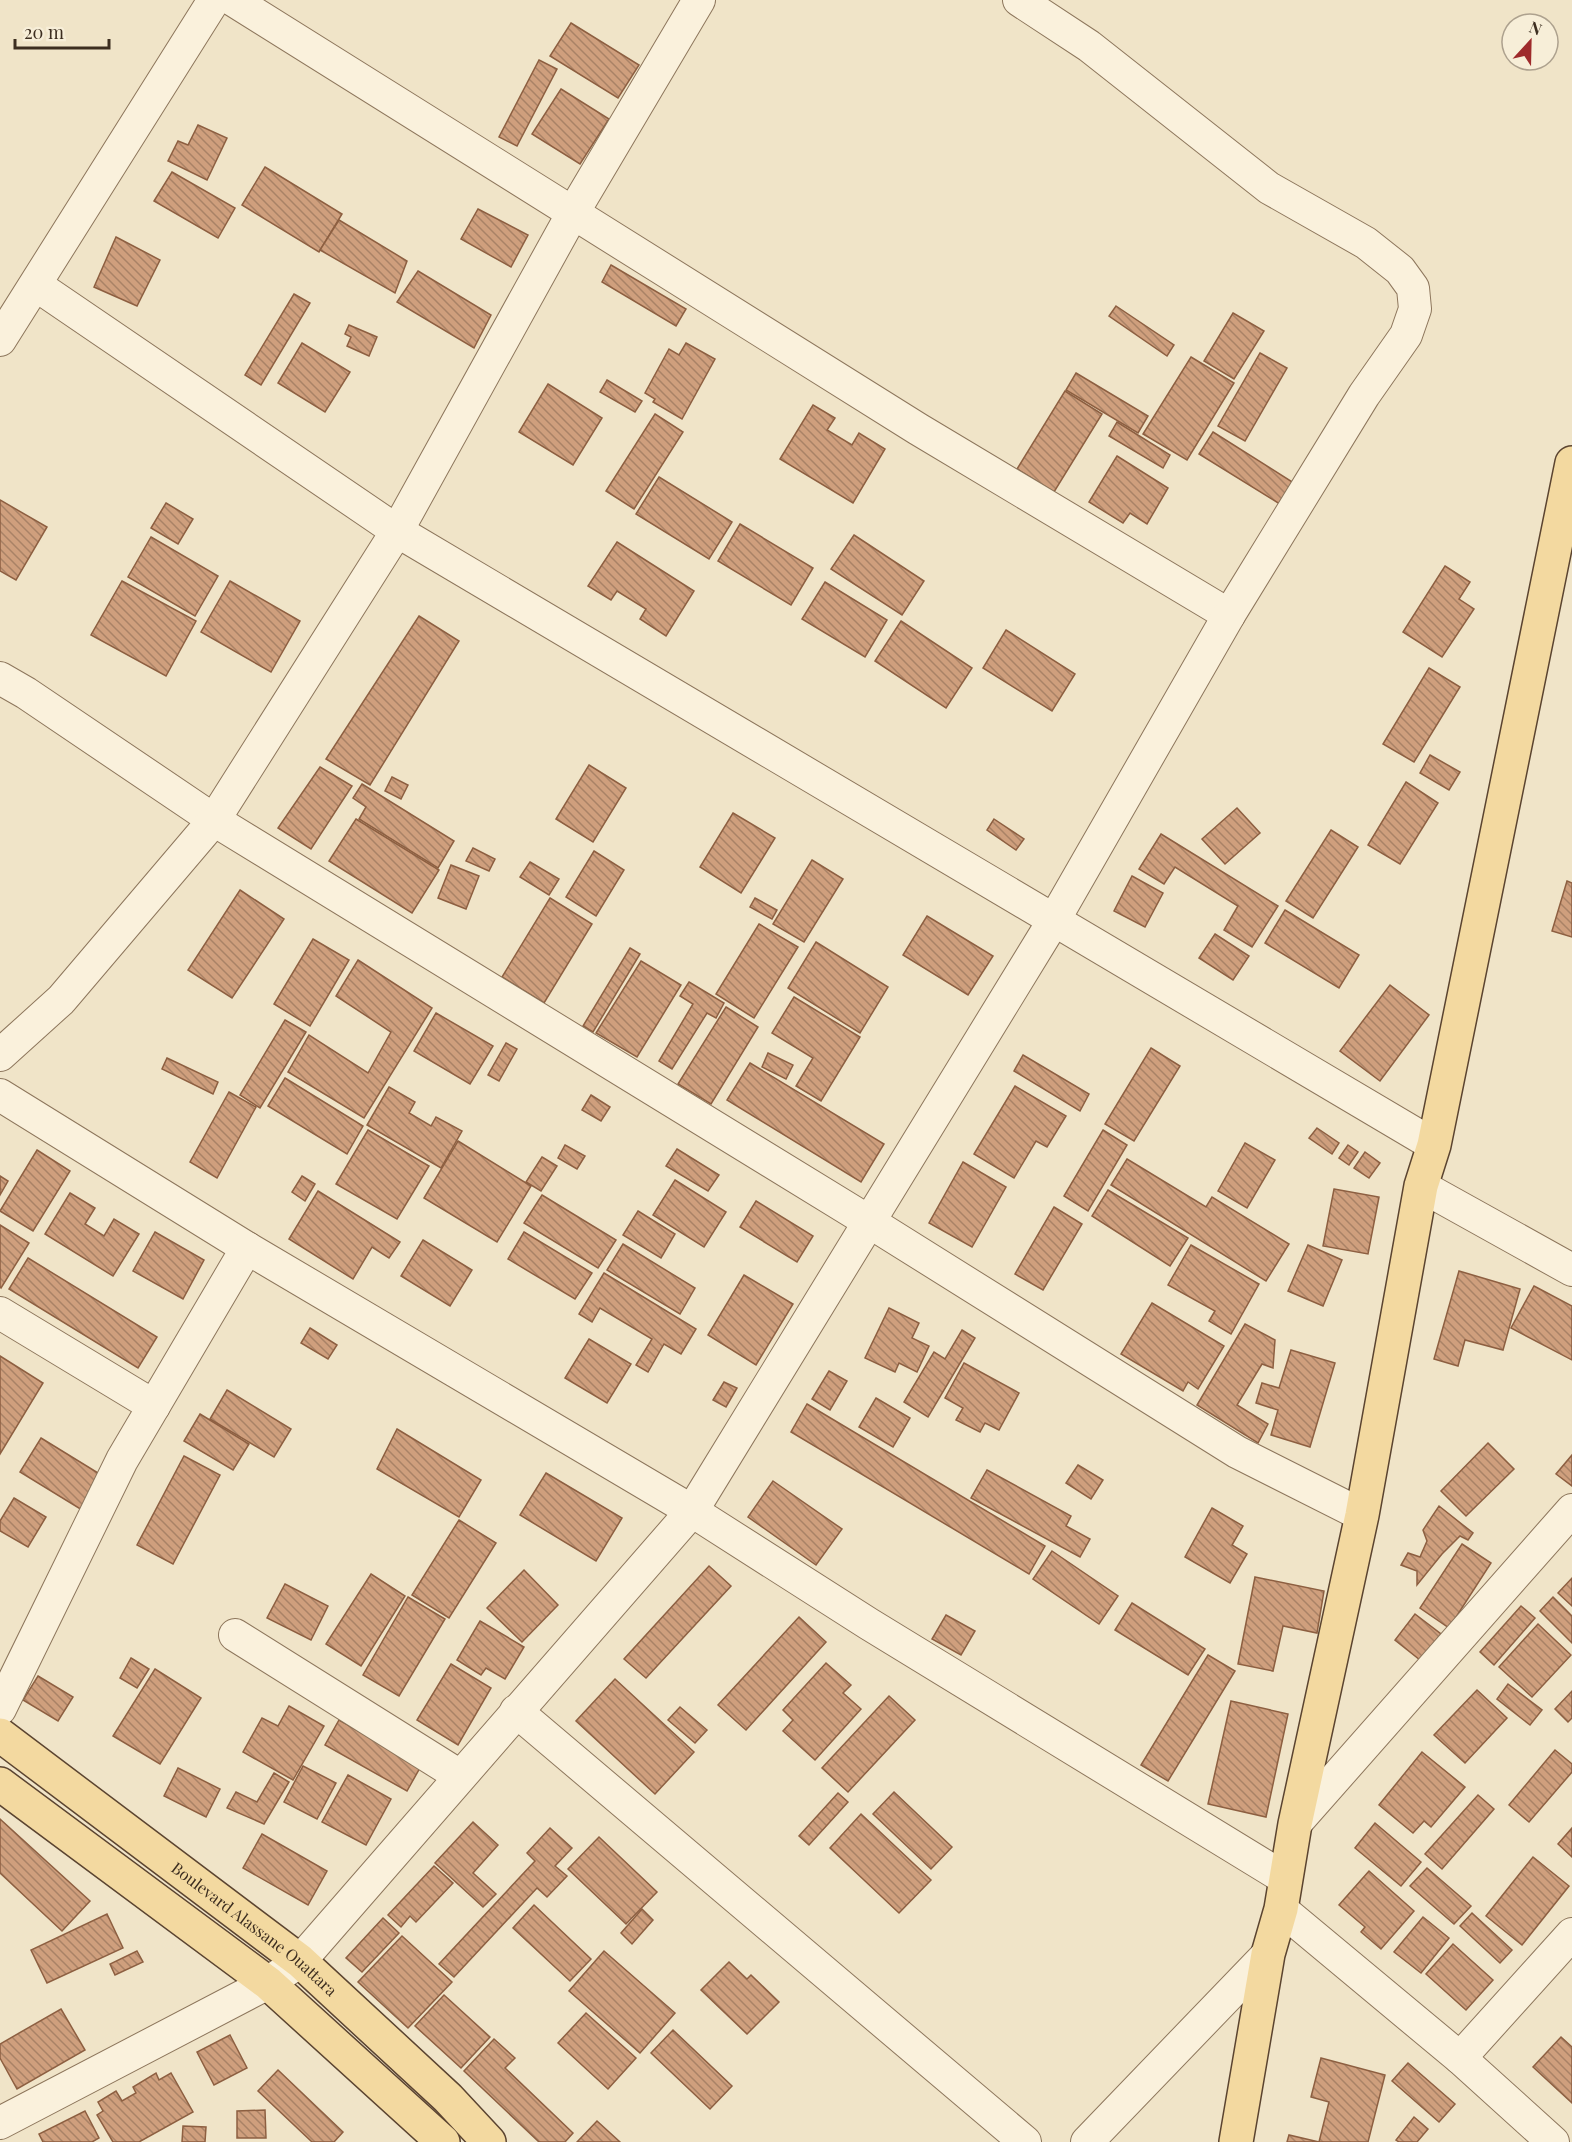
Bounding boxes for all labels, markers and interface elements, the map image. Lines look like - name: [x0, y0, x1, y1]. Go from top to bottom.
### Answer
- scale bar: [15, 12, 110, 50]
- north arrow: [1500, 12, 1560, 72]
- text: N: [1527, 16, 1546, 40]
- text: 20 m: [24, 20, 64, 44]
- street label: Boulevard Alassane Ouattara: [168, 1857, 342, 2000]

